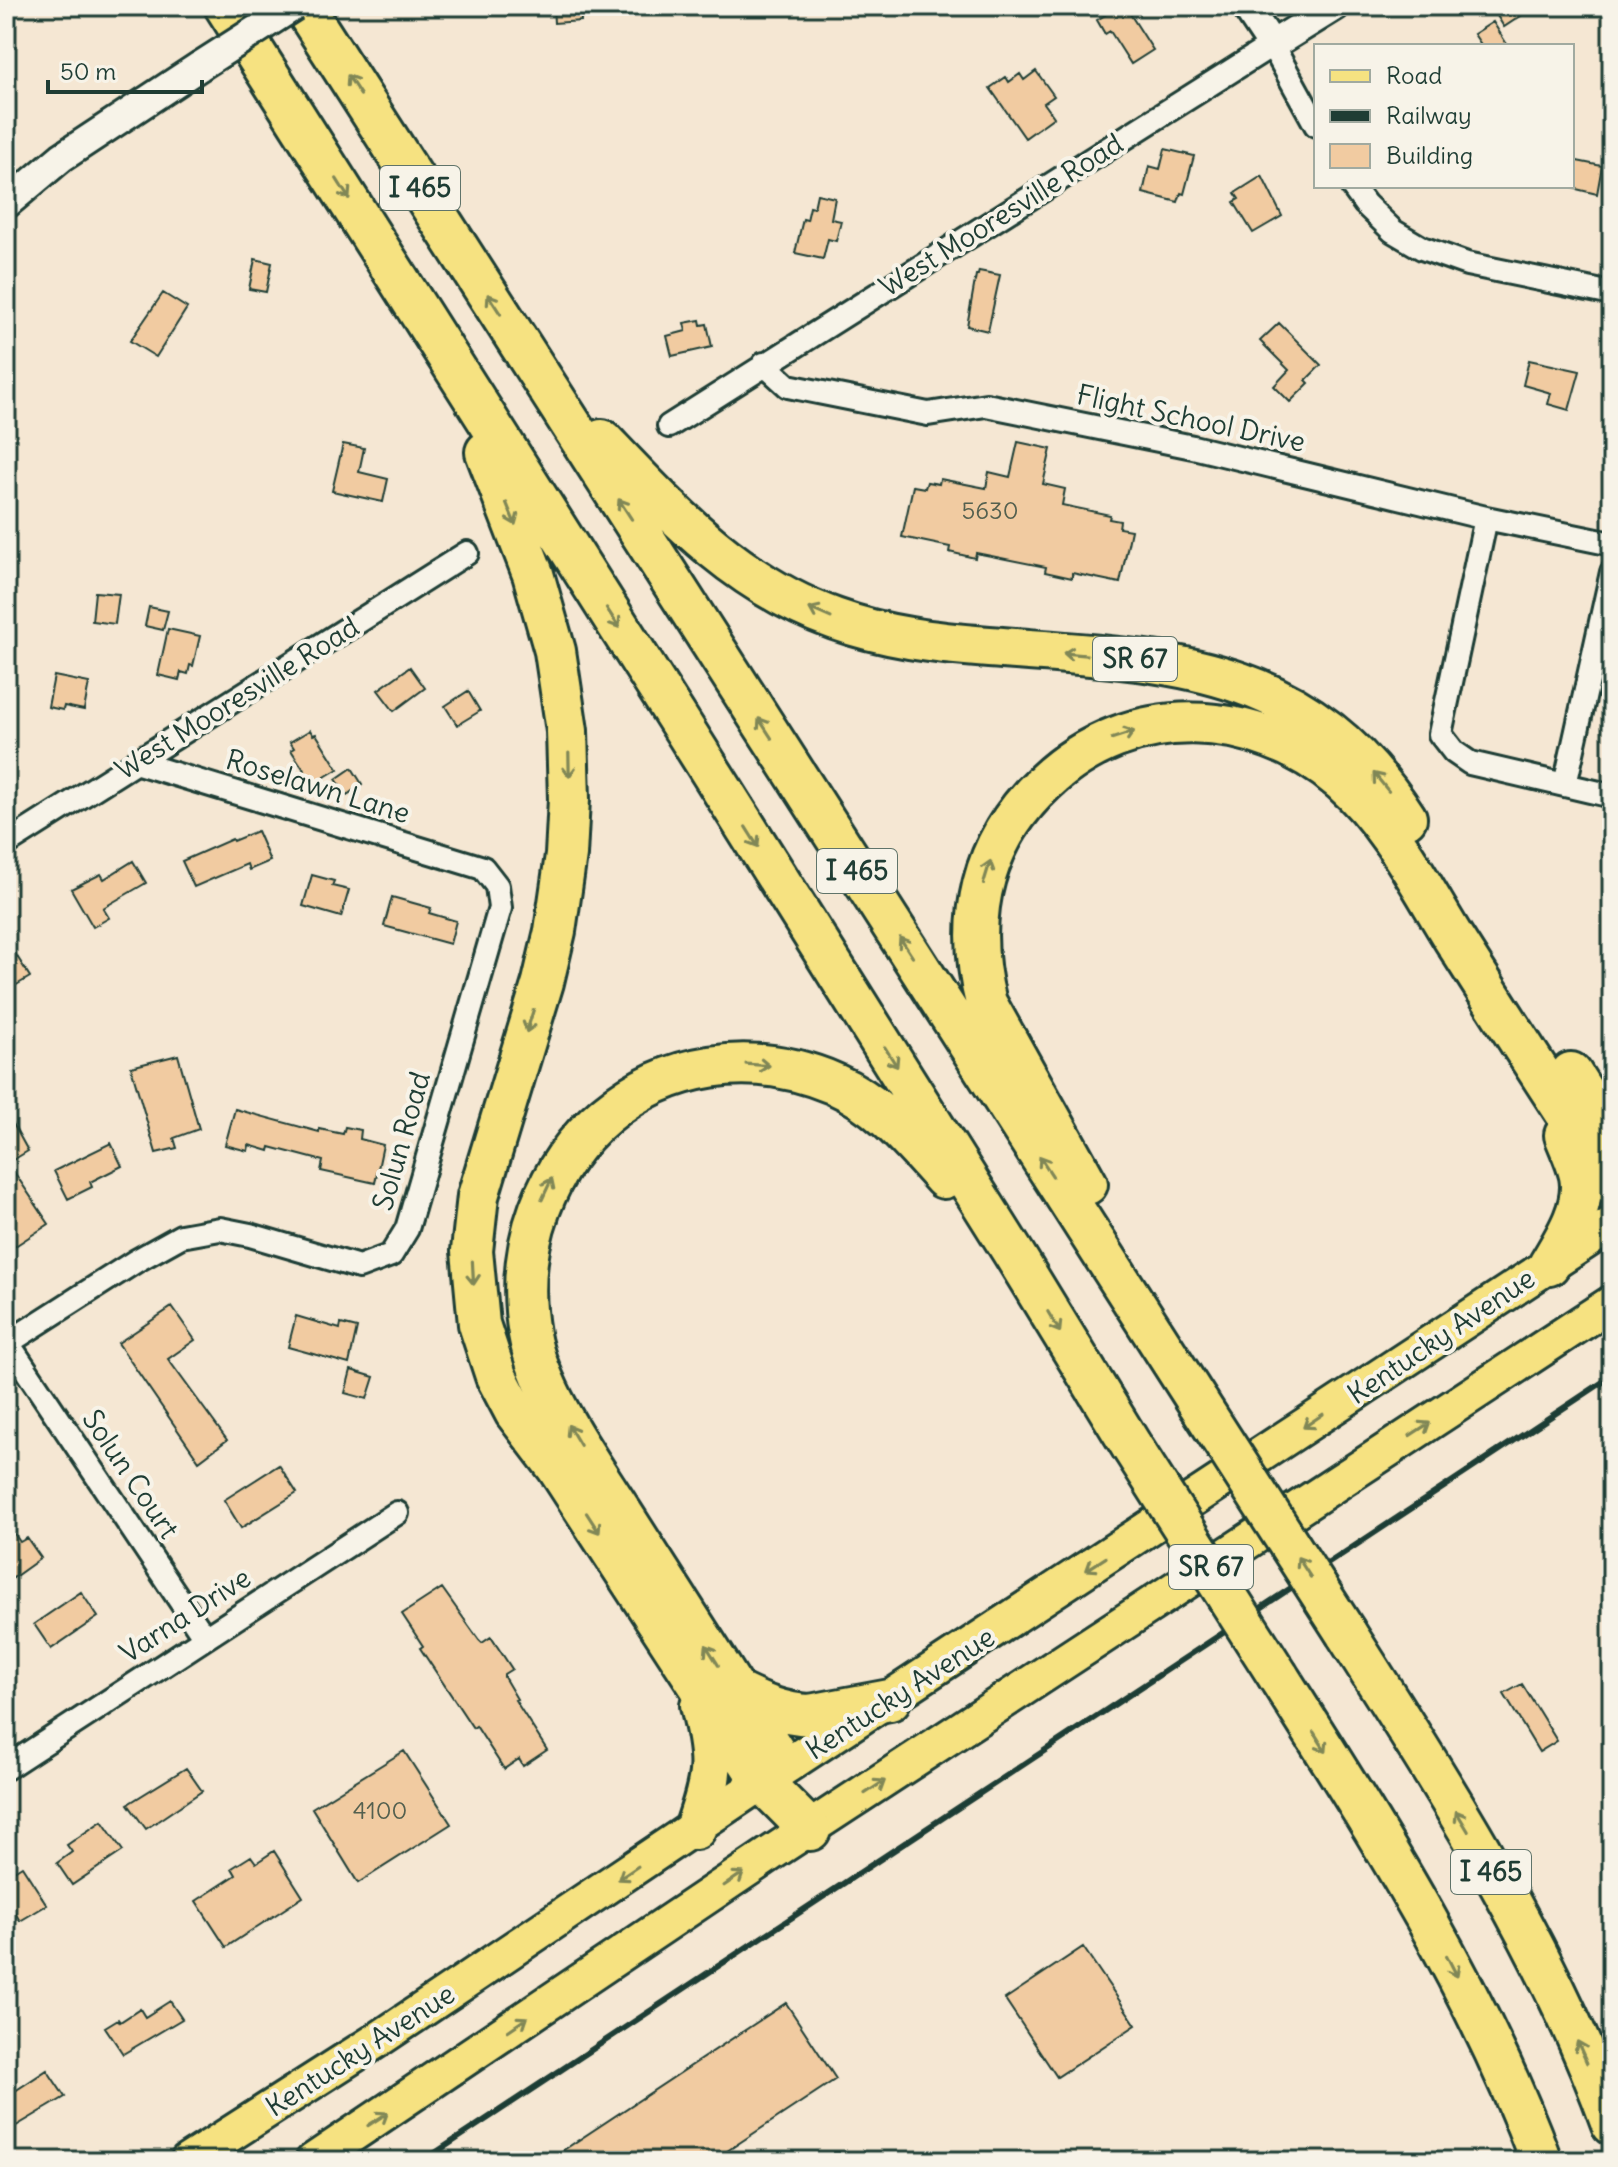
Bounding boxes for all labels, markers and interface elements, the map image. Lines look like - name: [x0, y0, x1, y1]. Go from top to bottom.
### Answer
- scale bar: [48, 44, 202, 94]
- legend: [1314, 44, 1574, 188]
- text: 50 m: [60, 56, 116, 86]
- text: Road: [1386, 60, 1442, 90]
- one-way arrow: [346, 74, 362, 97]
- text: Railway: [1386, 100, 1472, 130]
- street label: West Mooresville Road: [873, 125, 1129, 305]
- text: Building: [1386, 140, 1473, 170]
- road number: I 465: [380, 166, 460, 210]
- one-way arrow: [335, 177, 351, 200]
- one-way arrow: [486, 293, 502, 316]
- street label: Flight School Drive: [1073, 376, 1309, 460]
- house number: 5630: [961, 495, 1019, 525]
- one-way arrow: [617, 498, 634, 520]
- one-way arrow: [505, 501, 519, 526]
- one-way arrow: [808, 605, 832, 620]
- one-way arrow: [605, 606, 622, 628]
- street label: West Mooresville Road: [109, 608, 365, 788]
- road number: SR 67: [1093, 637, 1177, 681]
- one-way arrow: [1062, 646, 1089, 661]
- one-way arrow: [757, 717, 774, 739]
- one-way arrow: [1110, 726, 1135, 741]
- street label: Roselawn Lane: [222, 741, 414, 831]
- one-way arrow: [561, 751, 576, 778]
- one-way arrow: [1372, 772, 1390, 793]
- one-way arrow: [744, 826, 761, 848]
- road number: I 465: [817, 849, 897, 893]
- one-way arrow: [980, 859, 995, 885]
- one-way arrow: [897, 936, 914, 958]
- one-way arrow: [522, 1008, 536, 1033]
- one-way arrow: [882, 1046, 899, 1068]
- one-way arrow: [744, 1058, 771, 1073]
- street label: Solun Road: [364, 1068, 438, 1214]
- one-way arrow: [1037, 1155, 1054, 1177]
- one-way arrow: [540, 1177, 555, 1201]
- one-way arrow: [466, 1259, 481, 1286]
- street label: Kentucky Avenue: [1340, 1260, 1542, 1412]
- one-way arrow: [1047, 1309, 1062, 1333]
- street label: Solun Court: [75, 1403, 187, 1545]
- one-way arrow: [1303, 1413, 1325, 1430]
- one-way arrow: [1408, 1421, 1431, 1437]
- one-way arrow: [566, 1424, 582, 1447]
- one-way arrow: [585, 1511, 601, 1534]
- road number: SR 67: [1169, 1545, 1253, 1589]
- one-way arrow: [1086, 1556, 1108, 1573]
- one-way arrow: [1295, 1557, 1312, 1579]
- street label: Varna Drive: [113, 1559, 257, 1671]
- street label: Kentucky Avenue: [799, 1618, 1001, 1768]
- one-way arrow: [704, 1644, 720, 1667]
- one-way arrow: [1312, 1730, 1328, 1753]
- one-way arrow: [864, 1779, 886, 1796]
- house number: 4100: [353, 1795, 407, 1825]
- one-way arrow: [1454, 1810, 1470, 1833]
- road number: I 465: [1451, 1850, 1531, 1894]
- one-way arrow: [617, 1866, 640, 1882]
- one-way arrow: [722, 1870, 744, 1887]
- one-way arrow: [1444, 1953, 1460, 1977]
- street label: Kentucky Avenue: [259, 1975, 461, 2125]
- one-way arrow: [507, 2016, 529, 2032]
- one-way arrow: [1574, 2040, 1589, 2064]
- one-way arrow: [366, 2110, 389, 2126]

